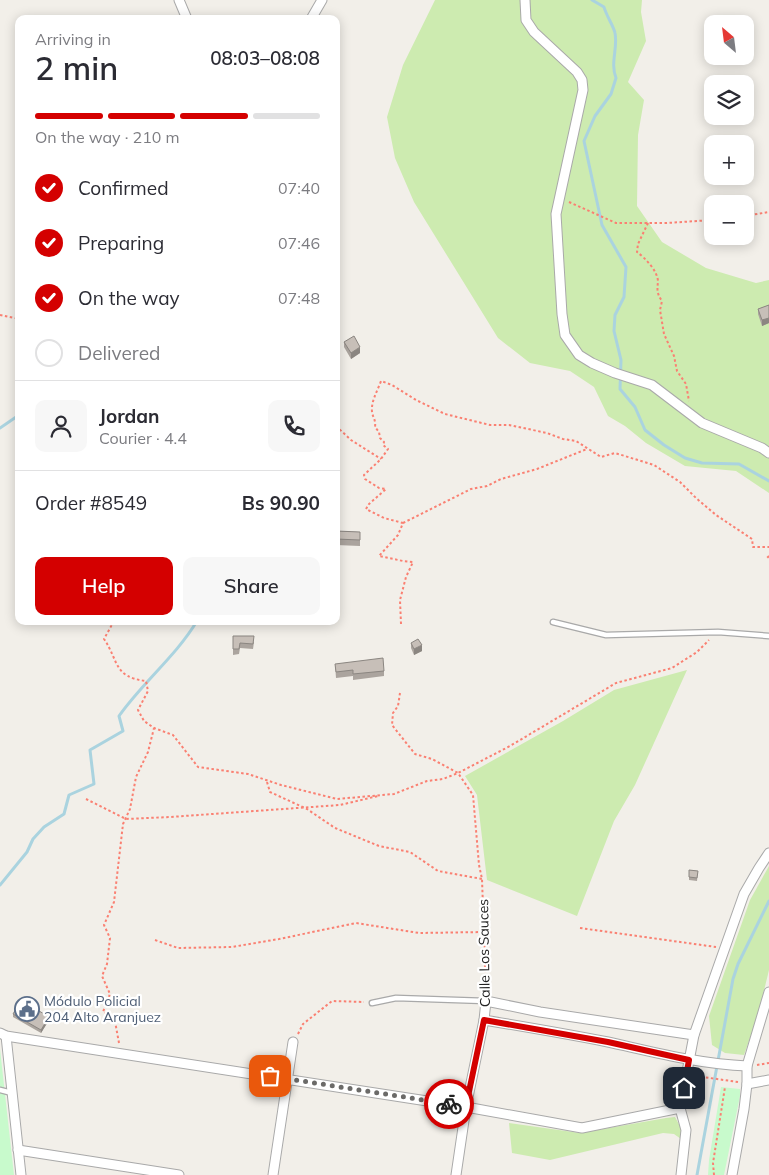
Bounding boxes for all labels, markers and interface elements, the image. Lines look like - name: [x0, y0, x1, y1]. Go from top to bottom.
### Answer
- north arrow: [704, 15, 754, 65]
- map controls: [704, 15, 754, 245]
- text: Arriving in: [35, 29, 111, 49]
- text: 08:03–08:08: [210, 46, 320, 70]
- text: 2 min: [35, 48, 118, 88]
- button: layers: [704, 75, 754, 125]
- text: On the way · 210 m: [35, 127, 180, 147]
- button: +: [704, 135, 754, 185]
- icon: check: [35, 174, 63, 202]
- text: Confirmed: [78, 176, 169, 200]
- text: 07:40: [278, 178, 320, 198]
- button: −: [704, 195, 754, 245]
- icon: check: [35, 229, 63, 257]
- text: Preparing: [78, 231, 164, 255]
- text: 07:46: [278, 233, 320, 253]
- icon: check: [35, 284, 63, 312]
- text: On the way: [78, 286, 180, 310]
- text: 07:48: [278, 288, 320, 308]
- text: Delivered: [78, 341, 160, 365]
- button: person: [35, 400, 87, 452]
- button: phone: [268, 400, 320, 452]
- text: Jordan: [99, 404, 159, 428]
- text: Courier · 4.4: [99, 428, 187, 448]
- text: Order #8549: [35, 491, 147, 515]
- text: Bs 90.90: [242, 491, 320, 515]
- button: Help: [35, 557, 173, 615]
- button: Share: [183, 557, 320, 615]
- street label: Calle Los Sauces: [474, 899, 494, 1007]
- place label: Módulo Policial 204 Alto Aranjuez: [44, 992, 161, 1026]
- public building icon: Módulo Policial 204 Alto Aranjuez: [14, 996, 40, 1022]
- pin: [249, 1055, 291, 1097]
- icon: bag: [256, 1062, 284, 1090]
- pin: [663, 1067, 705, 1109]
- icon: home: [670, 1074, 698, 1102]
- courier: [424, 1079, 474, 1129]
- icon: bike: [435, 1090, 463, 1118]

